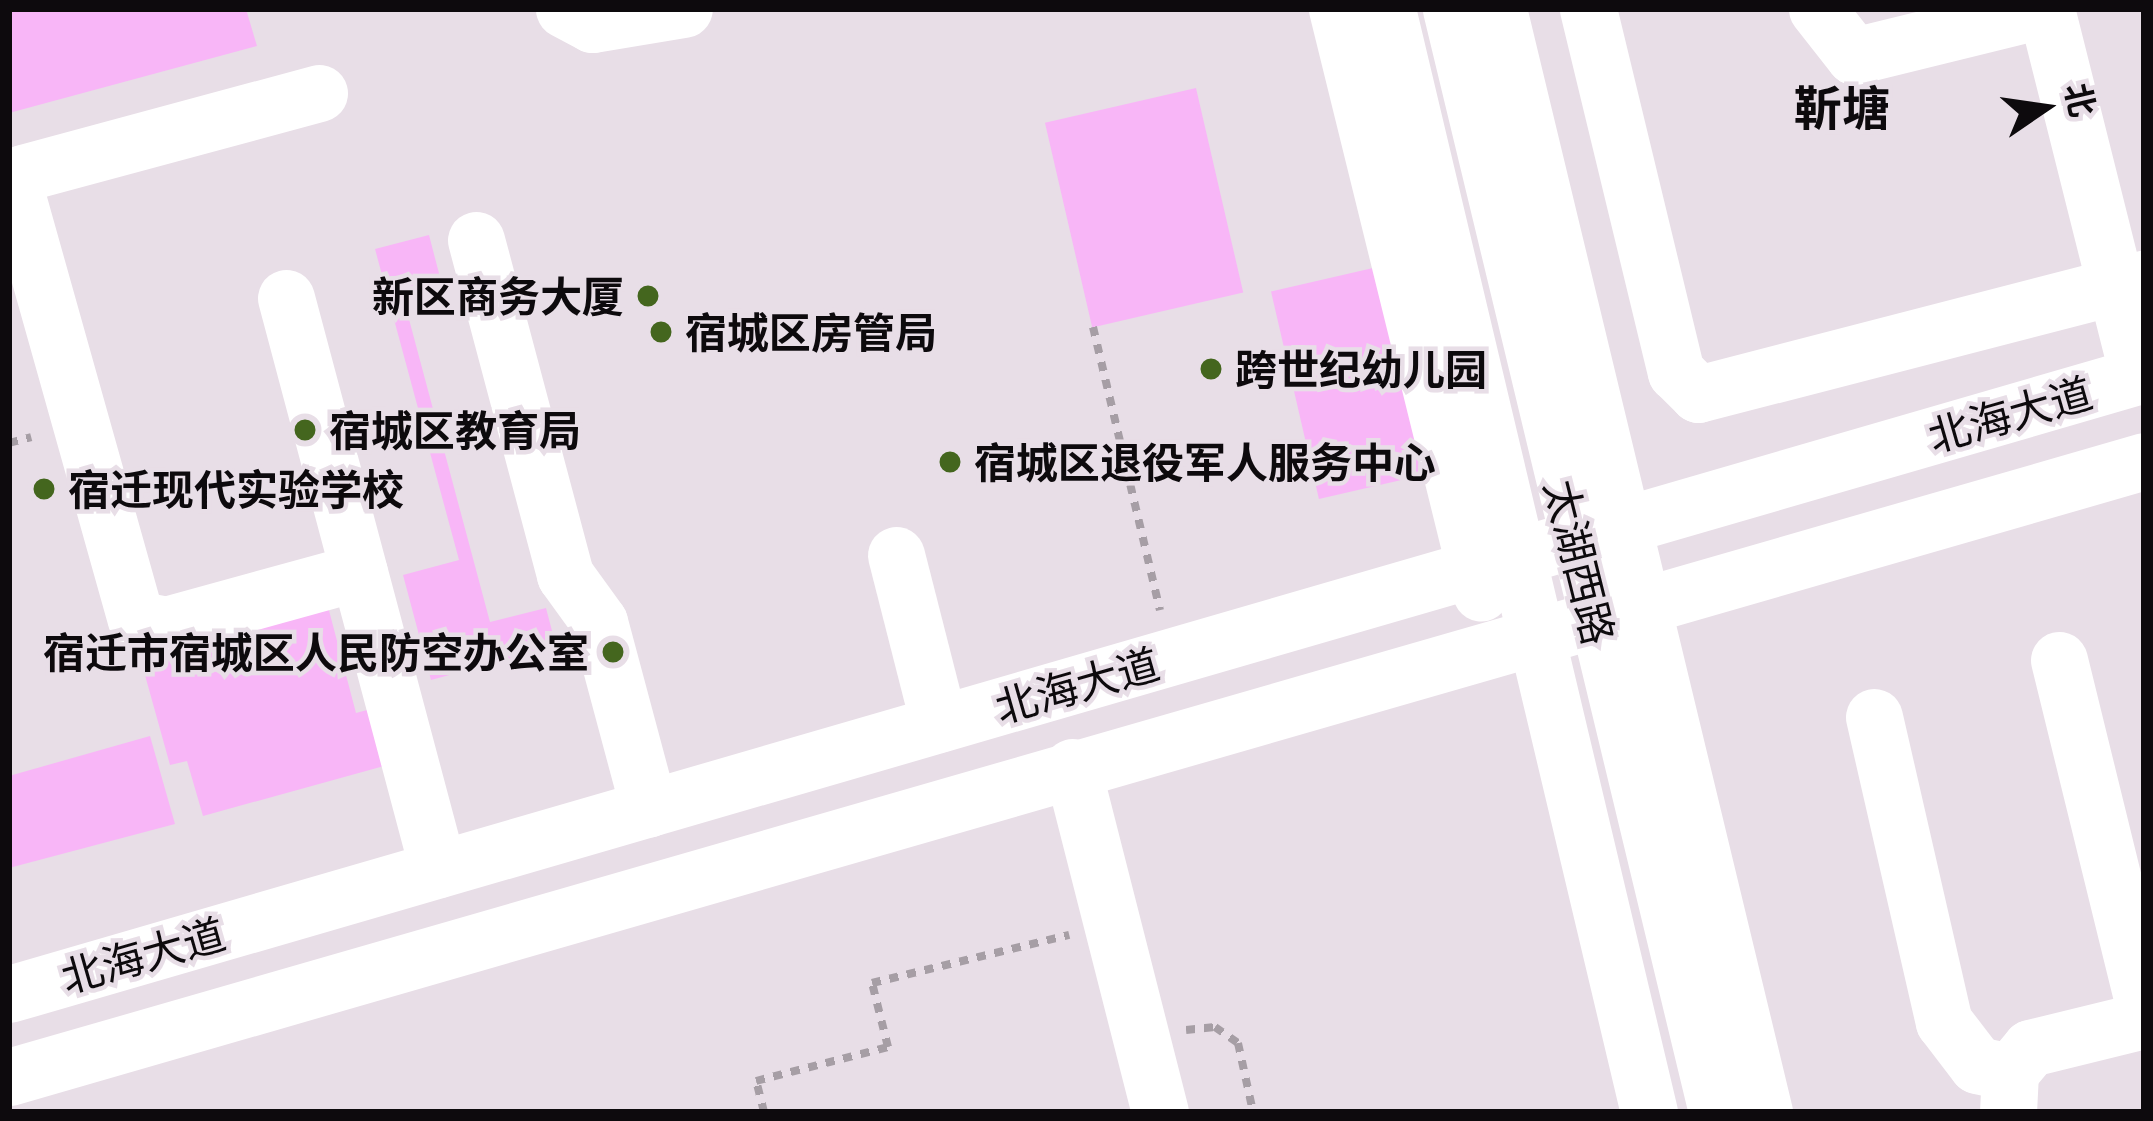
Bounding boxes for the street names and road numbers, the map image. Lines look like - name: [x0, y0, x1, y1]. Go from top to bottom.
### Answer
- street label: 北海大道: [1922, 367, 2098, 461]
- street label: 太湖西路: [1535, 474, 1625, 650]
- street label: 北海大道: [989, 638, 1165, 732]
- street label: 北海大道: [55, 908, 231, 1002]

